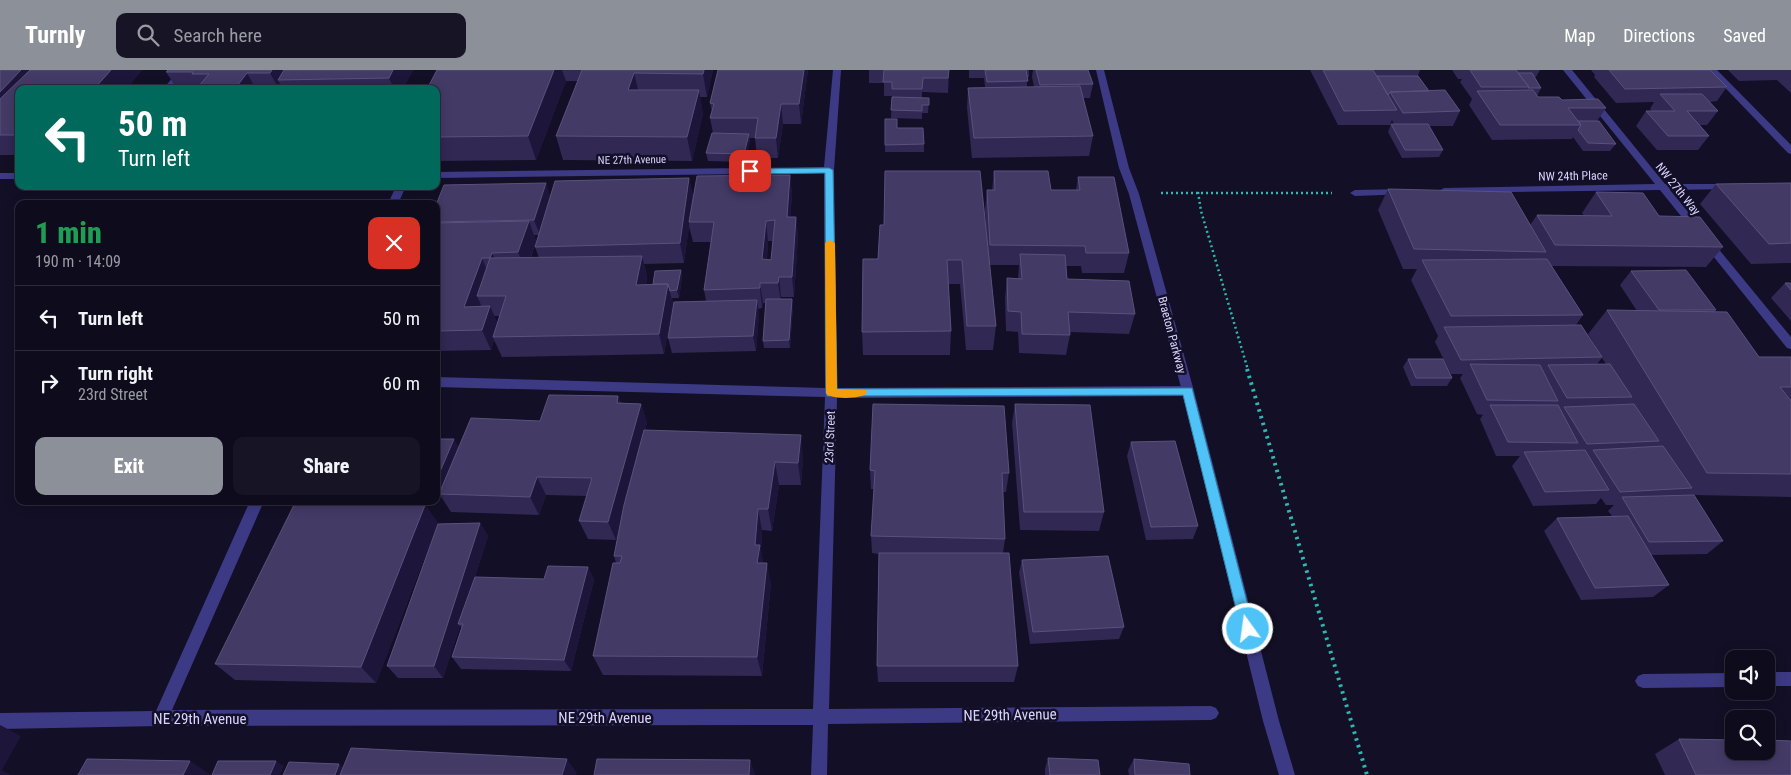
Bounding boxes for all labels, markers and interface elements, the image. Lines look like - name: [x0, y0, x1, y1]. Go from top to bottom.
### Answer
- search box: [116, 13, 466, 58]
- text: Turnly: [25, 21, 86, 49]
- icon: search: [134, 21, 162, 49]
- text: Search here: [174, 24, 262, 47]
- text: Map: [1564, 25, 1595, 46]
- text: Directions: [1623, 25, 1695, 46]
- text: Saved: [1723, 25, 1766, 46]
- text: 50 m: [118, 104, 187, 145]
- icon: left: [35, 105, 100, 170]
- text: Turn left: [118, 146, 190, 171]
- pin: [729, 150, 771, 192]
- street label: NE 27th Avenue: [598, 153, 666, 167]
- icon: arrive: [736, 157, 764, 185]
- street label: NW 27th Way: [1653, 160, 1703, 218]
- street label: NW 24th Place: [1538, 168, 1608, 184]
- text: 1 min: [35, 215, 102, 250]
- button: close: [368, 217, 420, 269]
- text: 190 m · 14:09: [35, 252, 121, 271]
- street label: Braeton Parkway: [1155, 295, 1189, 375]
- icon: left: [35, 304, 63, 332]
- text: Turn left: [78, 307, 143, 330]
- text: 50 m: [383, 307, 420, 330]
- text: Turn right: [78, 362, 153, 385]
- icon: right: [35, 369, 63, 397]
- text: 60 m: [383, 372, 420, 395]
- text: 23rd Street: [78, 385, 148, 404]
- street label: 23rd Street: [822, 410, 838, 463]
- button: Exit: [35, 437, 223, 495]
- button: Share: [233, 437, 420, 495]
- position arrow: [1221, 602, 1273, 654]
- map controls: [1725, 650, 1775, 760]
- button: sound: [1725, 650, 1775, 700]
- street label: NE 29th Avenue: [963, 705, 1057, 725]
- street label: NE 29th Avenue: [558, 709, 652, 727]
- street label: NE 29th Avenue: [153, 710, 247, 728]
- button: search: [1725, 710, 1775, 760]

